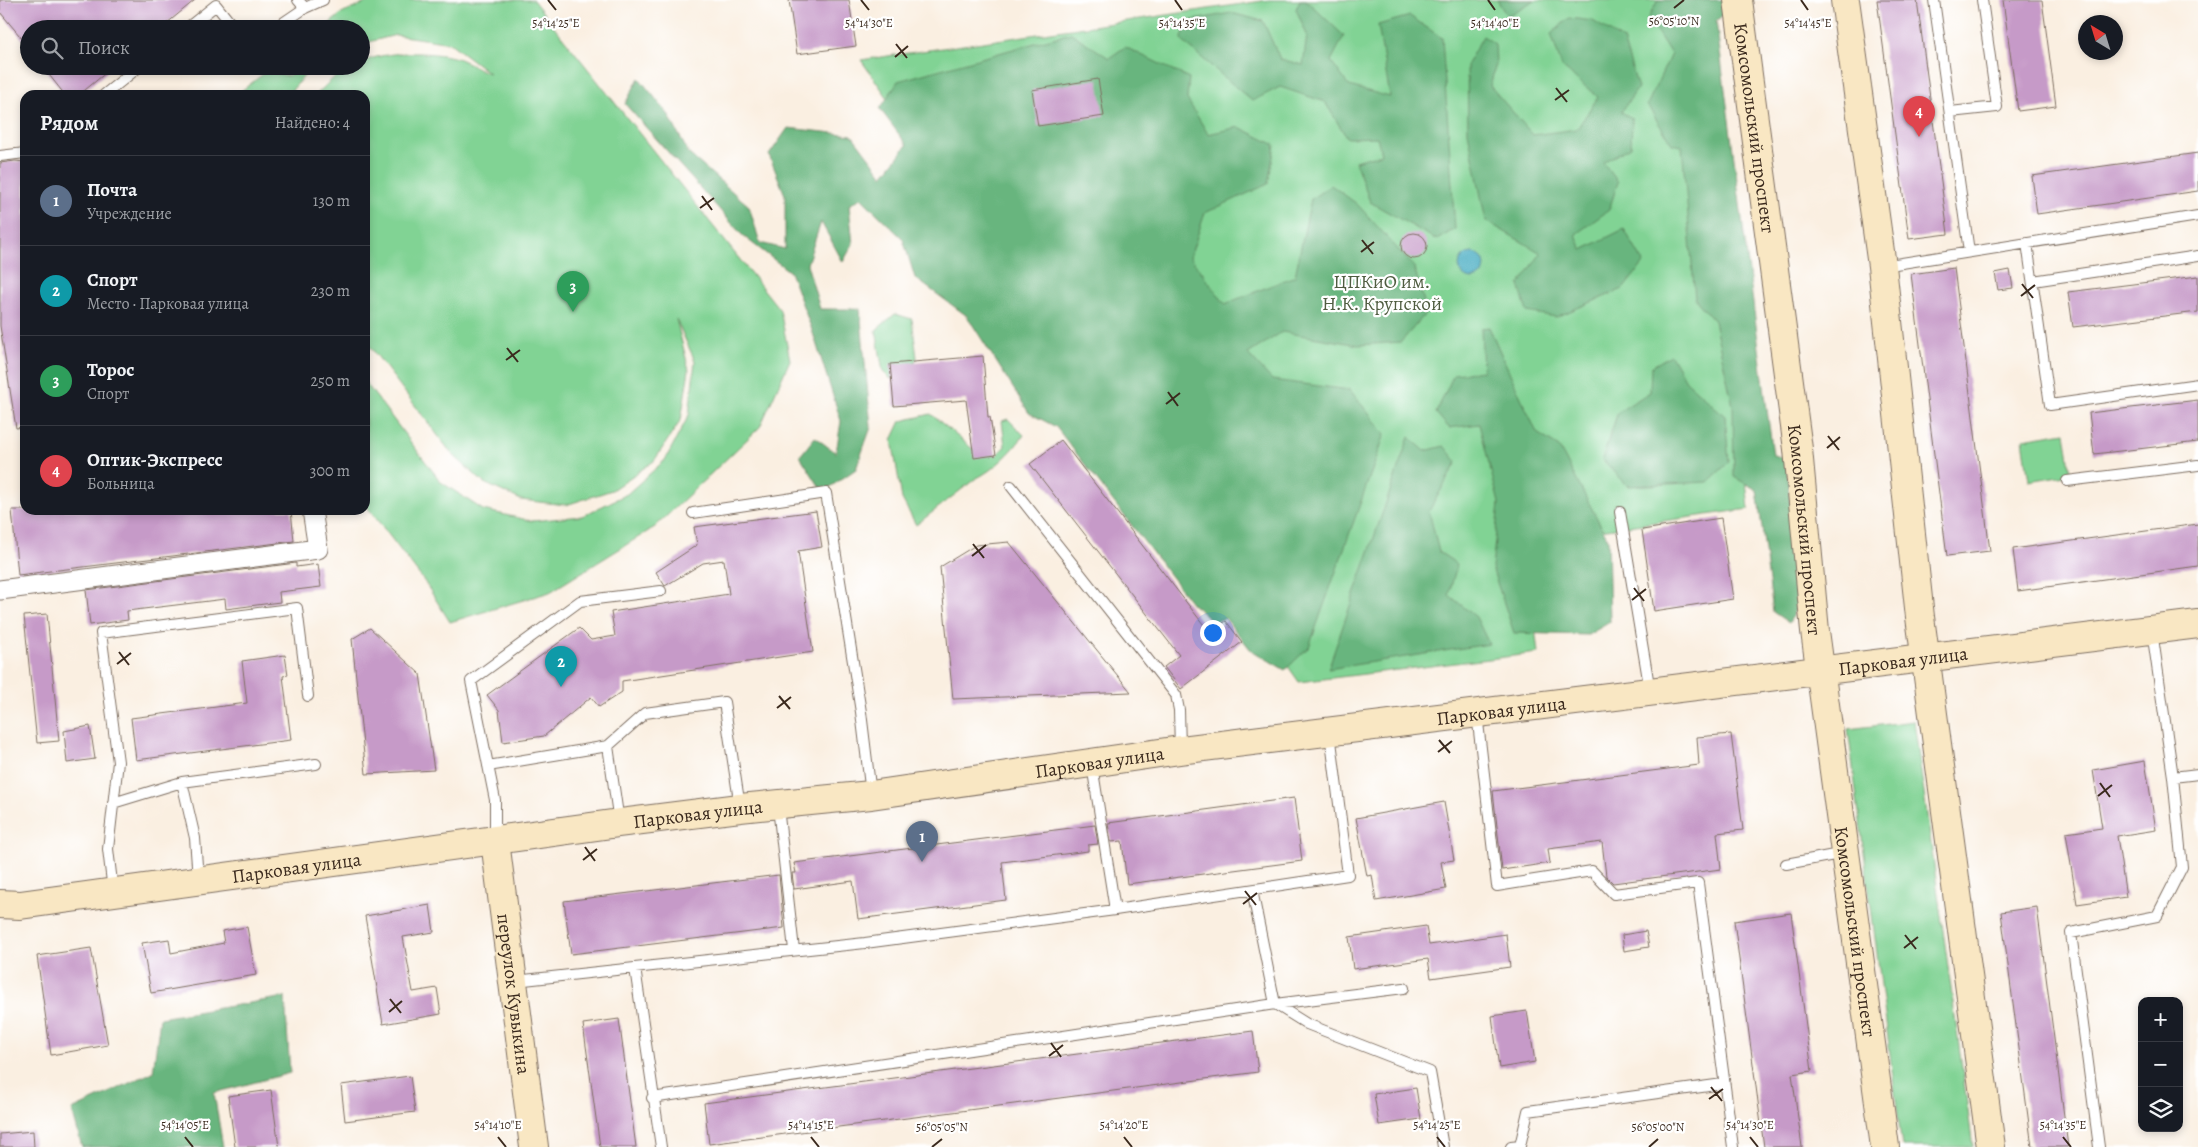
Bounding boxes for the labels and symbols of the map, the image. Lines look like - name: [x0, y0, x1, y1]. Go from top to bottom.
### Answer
- text: 56°05'10"N: [1649, 13, 1700, 29]
- text: 54°14'25"E: [532, 15, 580, 31]
- text: 54°14'30"E: [845, 15, 893, 31]
- text: 54°14'35"E: [1159, 15, 1205, 31]
- text: 54°14'40"E: [1471, 15, 1519, 31]
- text: 54°14'45"E: [1784, 15, 1832, 31]
- north arrow: [2078, 15, 2123, 60]
- street label: Комсомольский проспект: [1727, 21, 1781, 235]
- pin: 4: [1903, 96, 1935, 137]
- park label: ЦПКиО им. Н.К. Крупской: [1322, 269, 1442, 317]
- pin: 3: [557, 271, 589, 312]
- street label: Комсомольский проспект: [1781, 423, 1828, 638]
- your location: [1200, 620, 1226, 646]
- street label: Парковая улица: [1837, 641, 1970, 682]
- pin: 2: [545, 646, 577, 687]
- street label: Парковая улица: [1435, 690, 1568, 732]
- street label: Парковая улица: [1033, 740, 1166, 785]
- street label: Парковая улица: [632, 794, 764, 835]
- pin: 1: [906, 821, 938, 862]
- street label: Комсомольский проспект: [1828, 825, 1882, 1039]
- street label: Парковая улица: [230, 846, 363, 890]
- street label: переулок Кувыкина: [490, 912, 537, 1076]
- text: 54°14'05"E: [161, 1117, 209, 1133]
- text: 54°14'10"E: [474, 1117, 522, 1133]
- text: 54°14'15"E: [788, 1117, 834, 1133]
- text: 54°14'20"E: [1100, 1117, 1148, 1133]
- text: 54°14'25"E: [1413, 1117, 1461, 1133]
- text: 54°14'30"E: [1726, 1117, 1774, 1133]
- text: 54°14'35"E: [2040, 1117, 2086, 1133]
- text: 56°05'05"N: [916, 1119, 968, 1135]
- text: 56°05'00"N: [1632, 1119, 1685, 1135]

